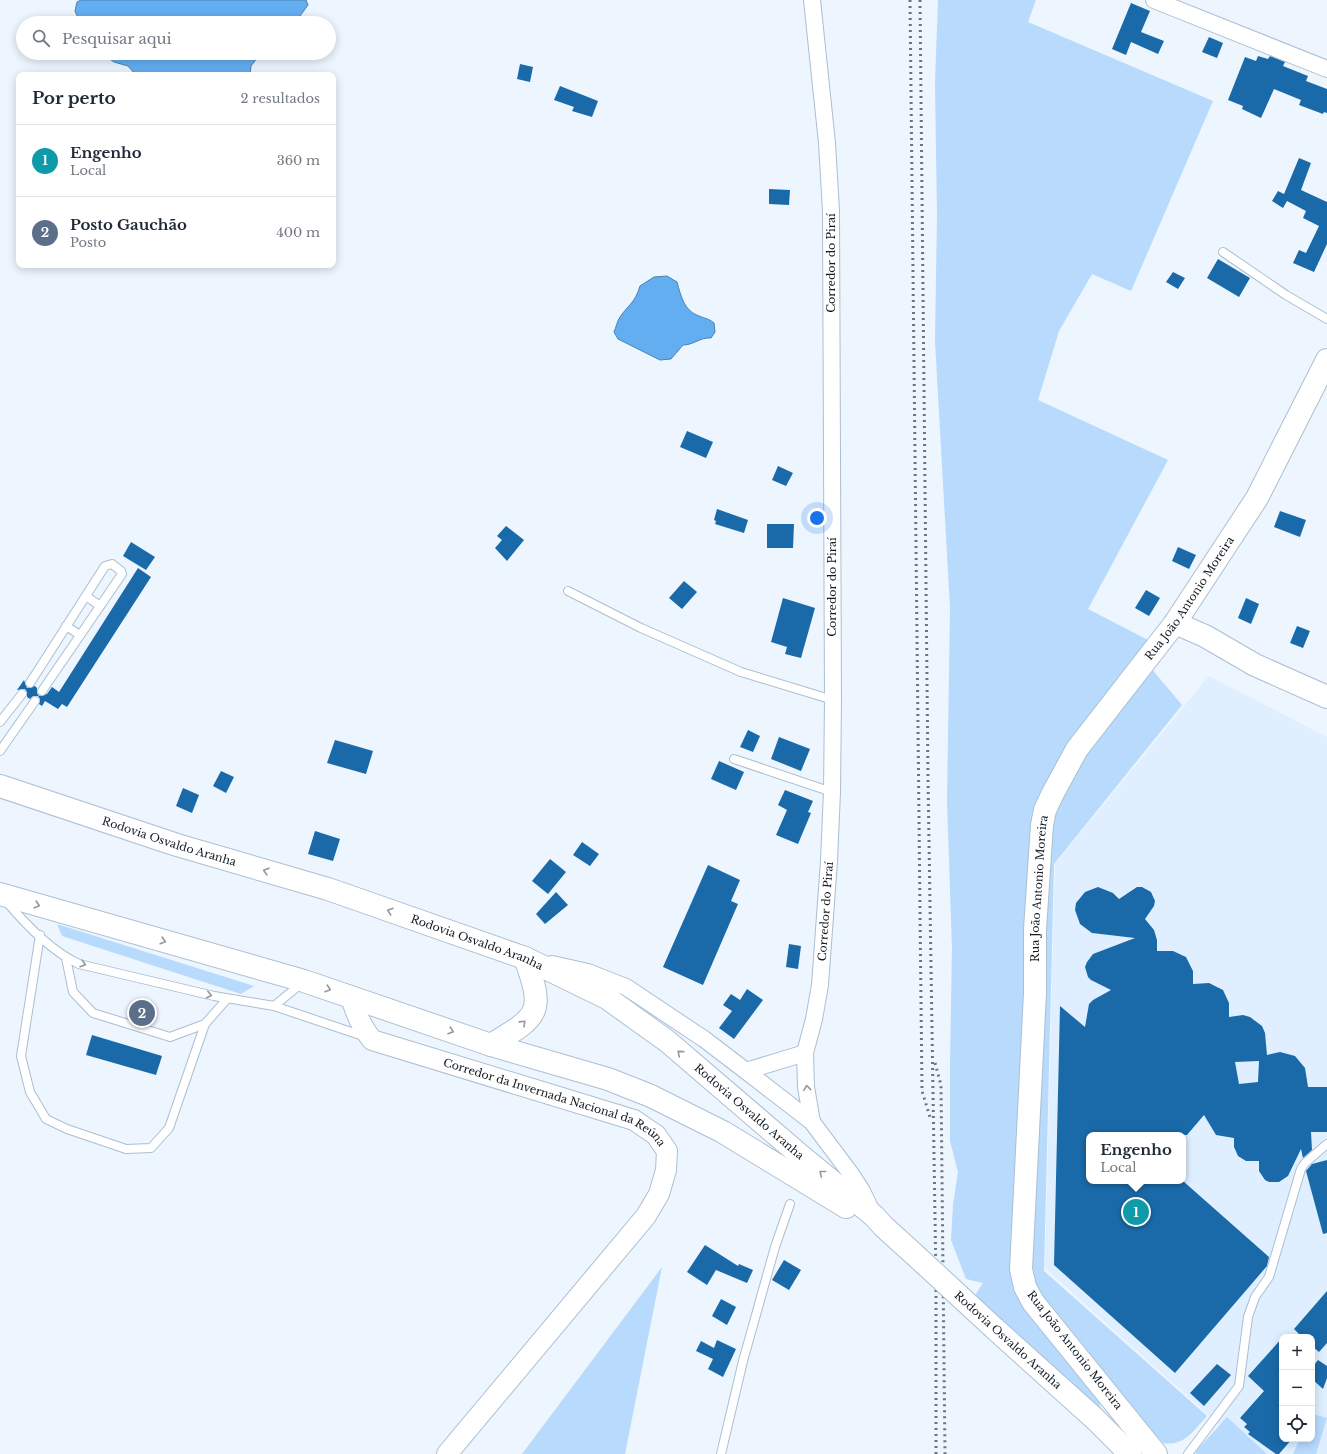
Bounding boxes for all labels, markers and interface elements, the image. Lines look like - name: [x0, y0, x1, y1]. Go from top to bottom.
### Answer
- search box: [16, 16, 336, 60]
- icon: search: [30, 27, 52, 49]
- text: Pesquisar aqui: [62, 29, 172, 48]
- text: Por perto: [32, 88, 116, 109]
- text: 2 resultados: [241, 90, 320, 107]
- text: Engenho: [70, 143, 142, 162]
- text: 1: [42, 152, 48, 169]
- text: 360 m: [277, 152, 320, 169]
- text: Local: [70, 162, 106, 179]
- street label: Corredor do Piraí: [824, 213, 838, 313]
- text: Posto Gauchão: [70, 215, 187, 234]
- text: 2: [41, 224, 49, 241]
- text: 400 m: [276, 224, 320, 241]
- text: Posto: [70, 234, 106, 251]
- your location: [807, 508, 827, 528]
- street label: Rua João Antonio Moreira: [1142, 533, 1237, 663]
- street label: Corredor do Piraí: [825, 537, 839, 637]
- street label: Rua João Antonio Moreira: [1028, 813, 1051, 962]
- street label: Rodovia Osvaldo Aranha: [100, 814, 239, 869]
- street label: Corredor do Piraí: [815, 861, 836, 962]
- one-way arrow: [263, 867, 270, 876]
- one-way arrow: [34, 900, 41, 909]
- one-way arrow: [386, 907, 393, 915]
- street label: Rodovia Osvaldo Aranha: [409, 912, 546, 973]
- one-way arrow: [159, 936, 166, 944]
- one-way arrow: [79, 959, 86, 968]
- one-way arrow: [324, 984, 331, 993]
- one-way arrow: [205, 990, 212, 999]
- pin: 2: [129, 998, 155, 1028]
- one-way arrow: [518, 1021, 526, 1028]
- one-way arrow: [447, 1026, 454, 1034]
- one-way arrow: [678, 1050, 685, 1057]
- street label: Corredor da Invernada Nacional da Reúna: [442, 1055, 669, 1150]
- street label: Rodovia Osvaldo Aranha: [692, 1061, 808, 1163]
- one-way arrow: [803, 1085, 812, 1091]
- popup: [1086, 1132, 1186, 1184]
- text: Engenho: [1100, 1140, 1172, 1159]
- text: Local: [1100, 1159, 1137, 1176]
- one-way arrow: [819, 1171, 826, 1178]
- pin: 1: [1123, 1197, 1149, 1227]
- street label: Rodovia Osvaldo Aranha: [951, 1288, 1065, 1393]
- street label: Rua João Antonio Moreira: [1024, 1288, 1126, 1413]
- map controls: [1279, 1334, 1315, 1442]
- button: +: [1279, 1334, 1315, 1370]
- button: −: [1279, 1370, 1315, 1406]
- button: locate: [1279, 1406, 1315, 1442]

